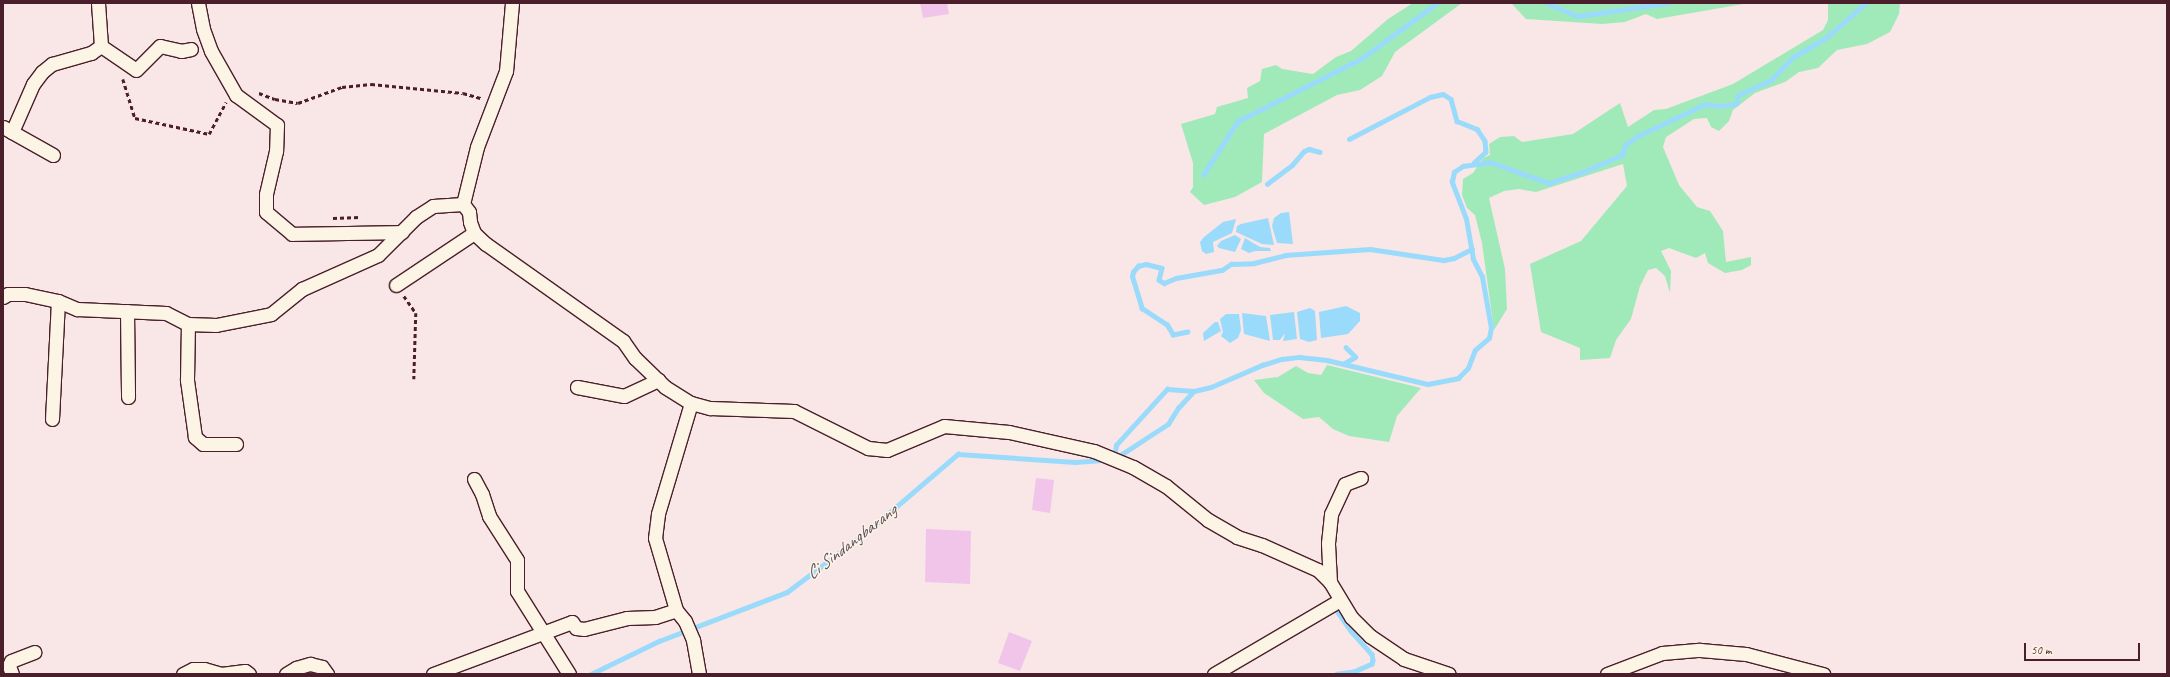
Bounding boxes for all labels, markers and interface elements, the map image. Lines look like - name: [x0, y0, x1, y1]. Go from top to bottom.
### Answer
- water label: Ci Sindangbarang: [801, 500, 901, 584]
- scale bar: [2026, 635, 2142, 661]
- text: 50 m: [2031, 642, 2051, 658]

